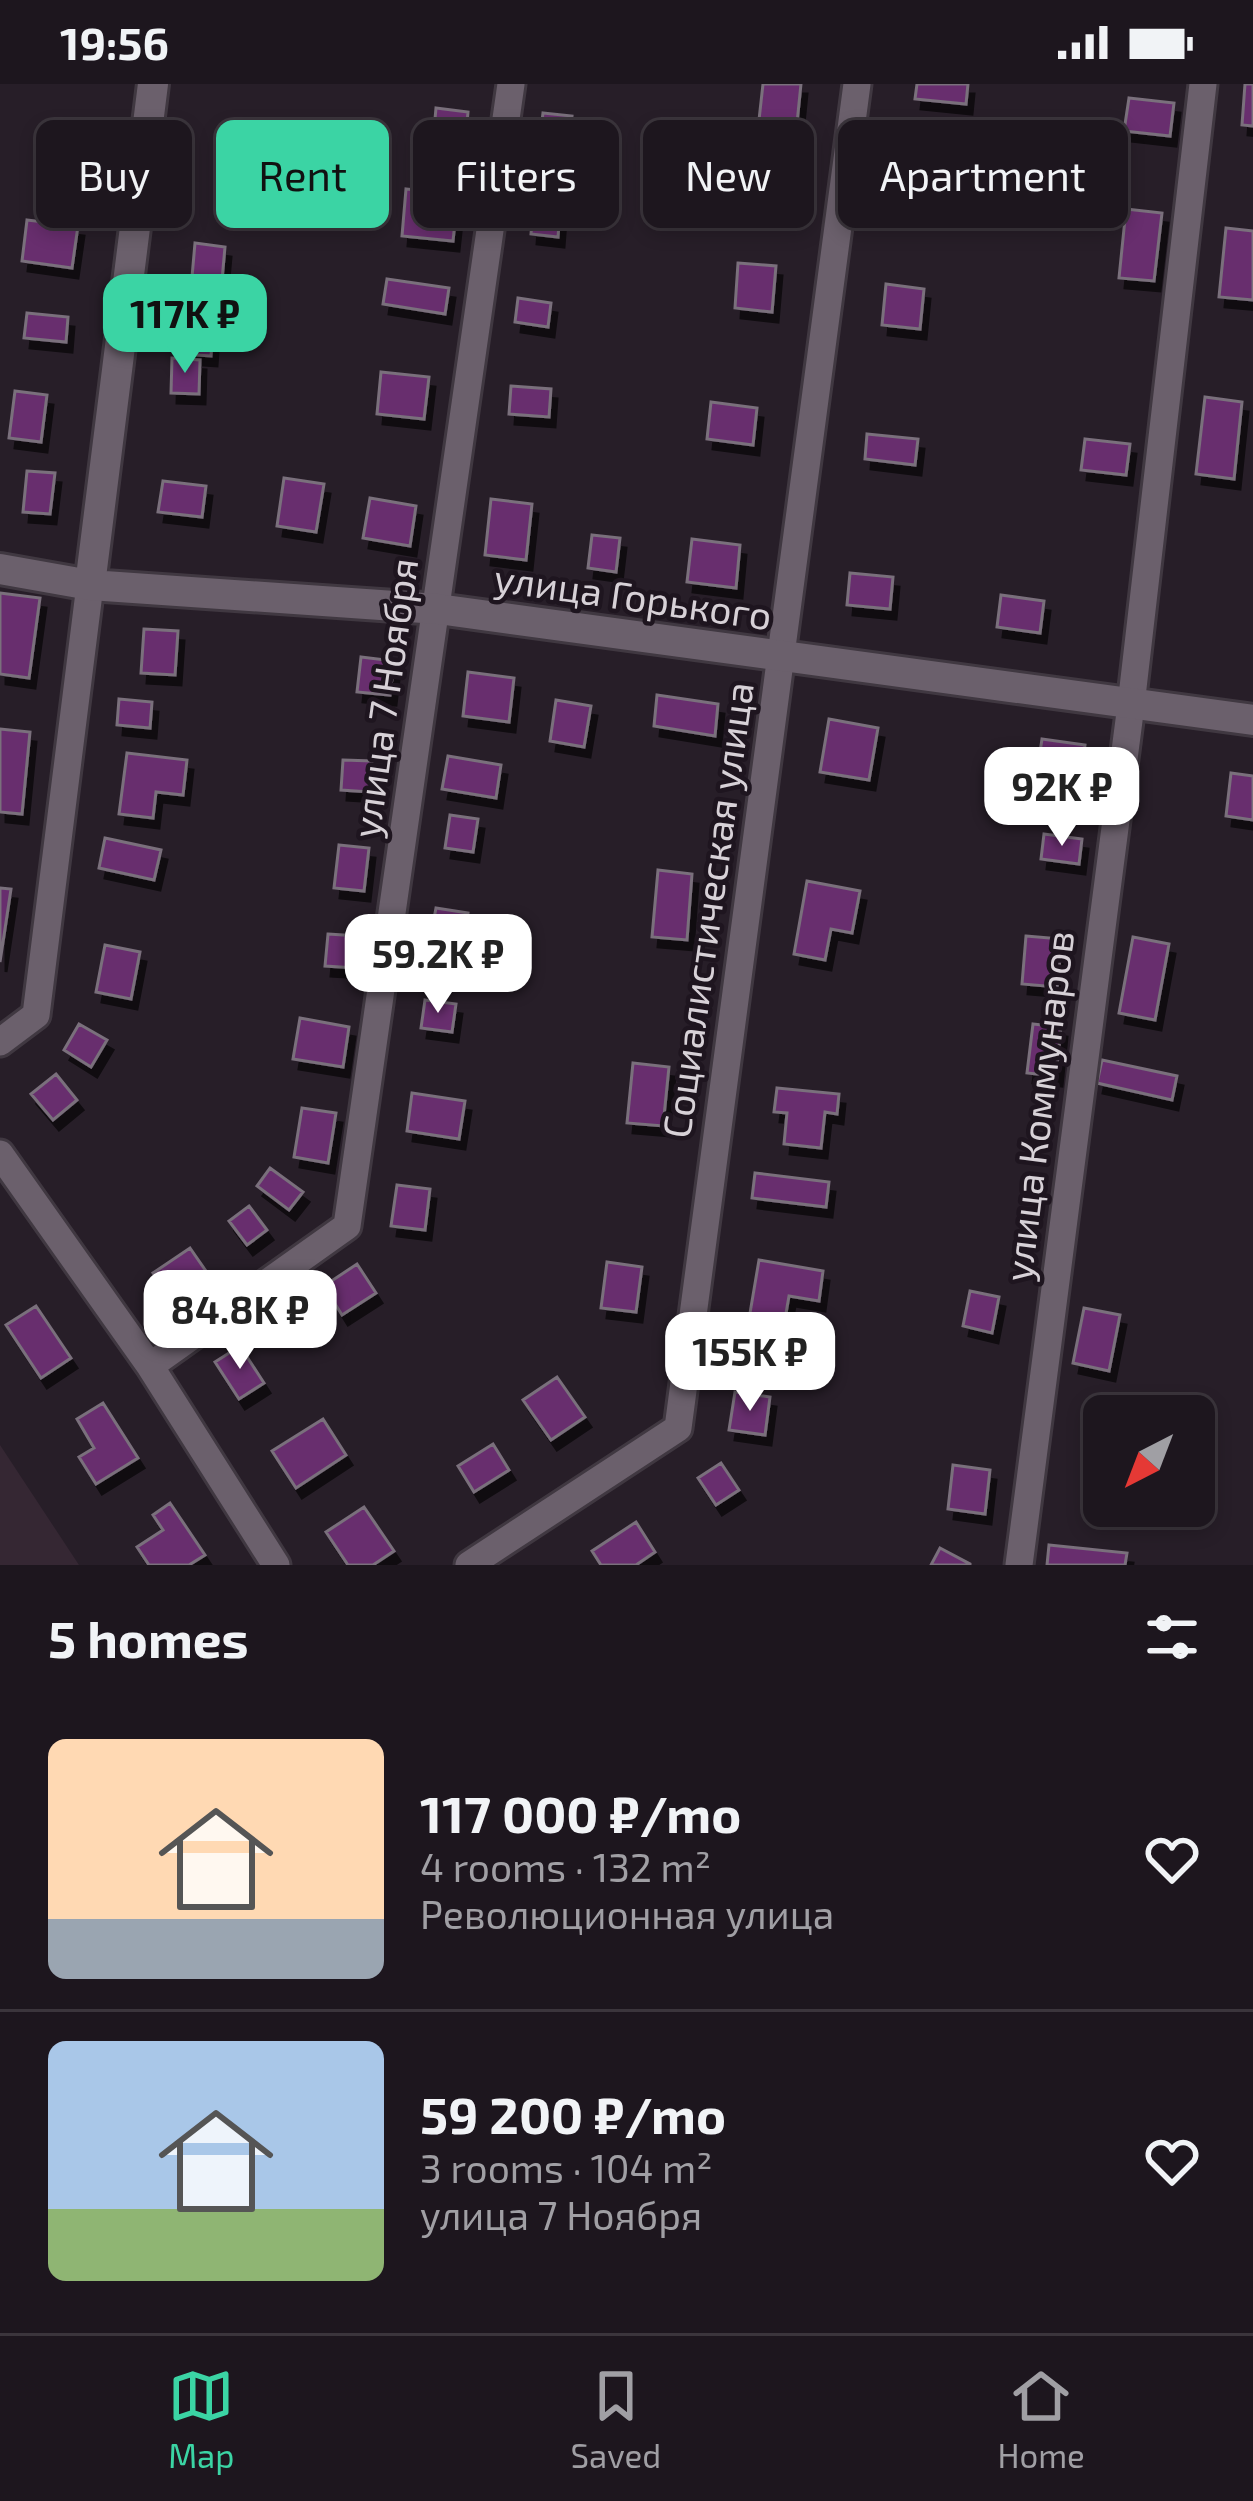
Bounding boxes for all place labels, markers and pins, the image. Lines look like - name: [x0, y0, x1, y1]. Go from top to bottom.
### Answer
- pin: 117K ₽: [87, 274, 283, 376]
- pin: 92K ₽: [978, 747, 1146, 849]
- pin: 59.2K ₽: [327, 914, 549, 1016]
- pin: 84.8K ₽: [129, 1270, 351, 1372]
- pin: 155K ₽: [652, 1312, 848, 1414]

